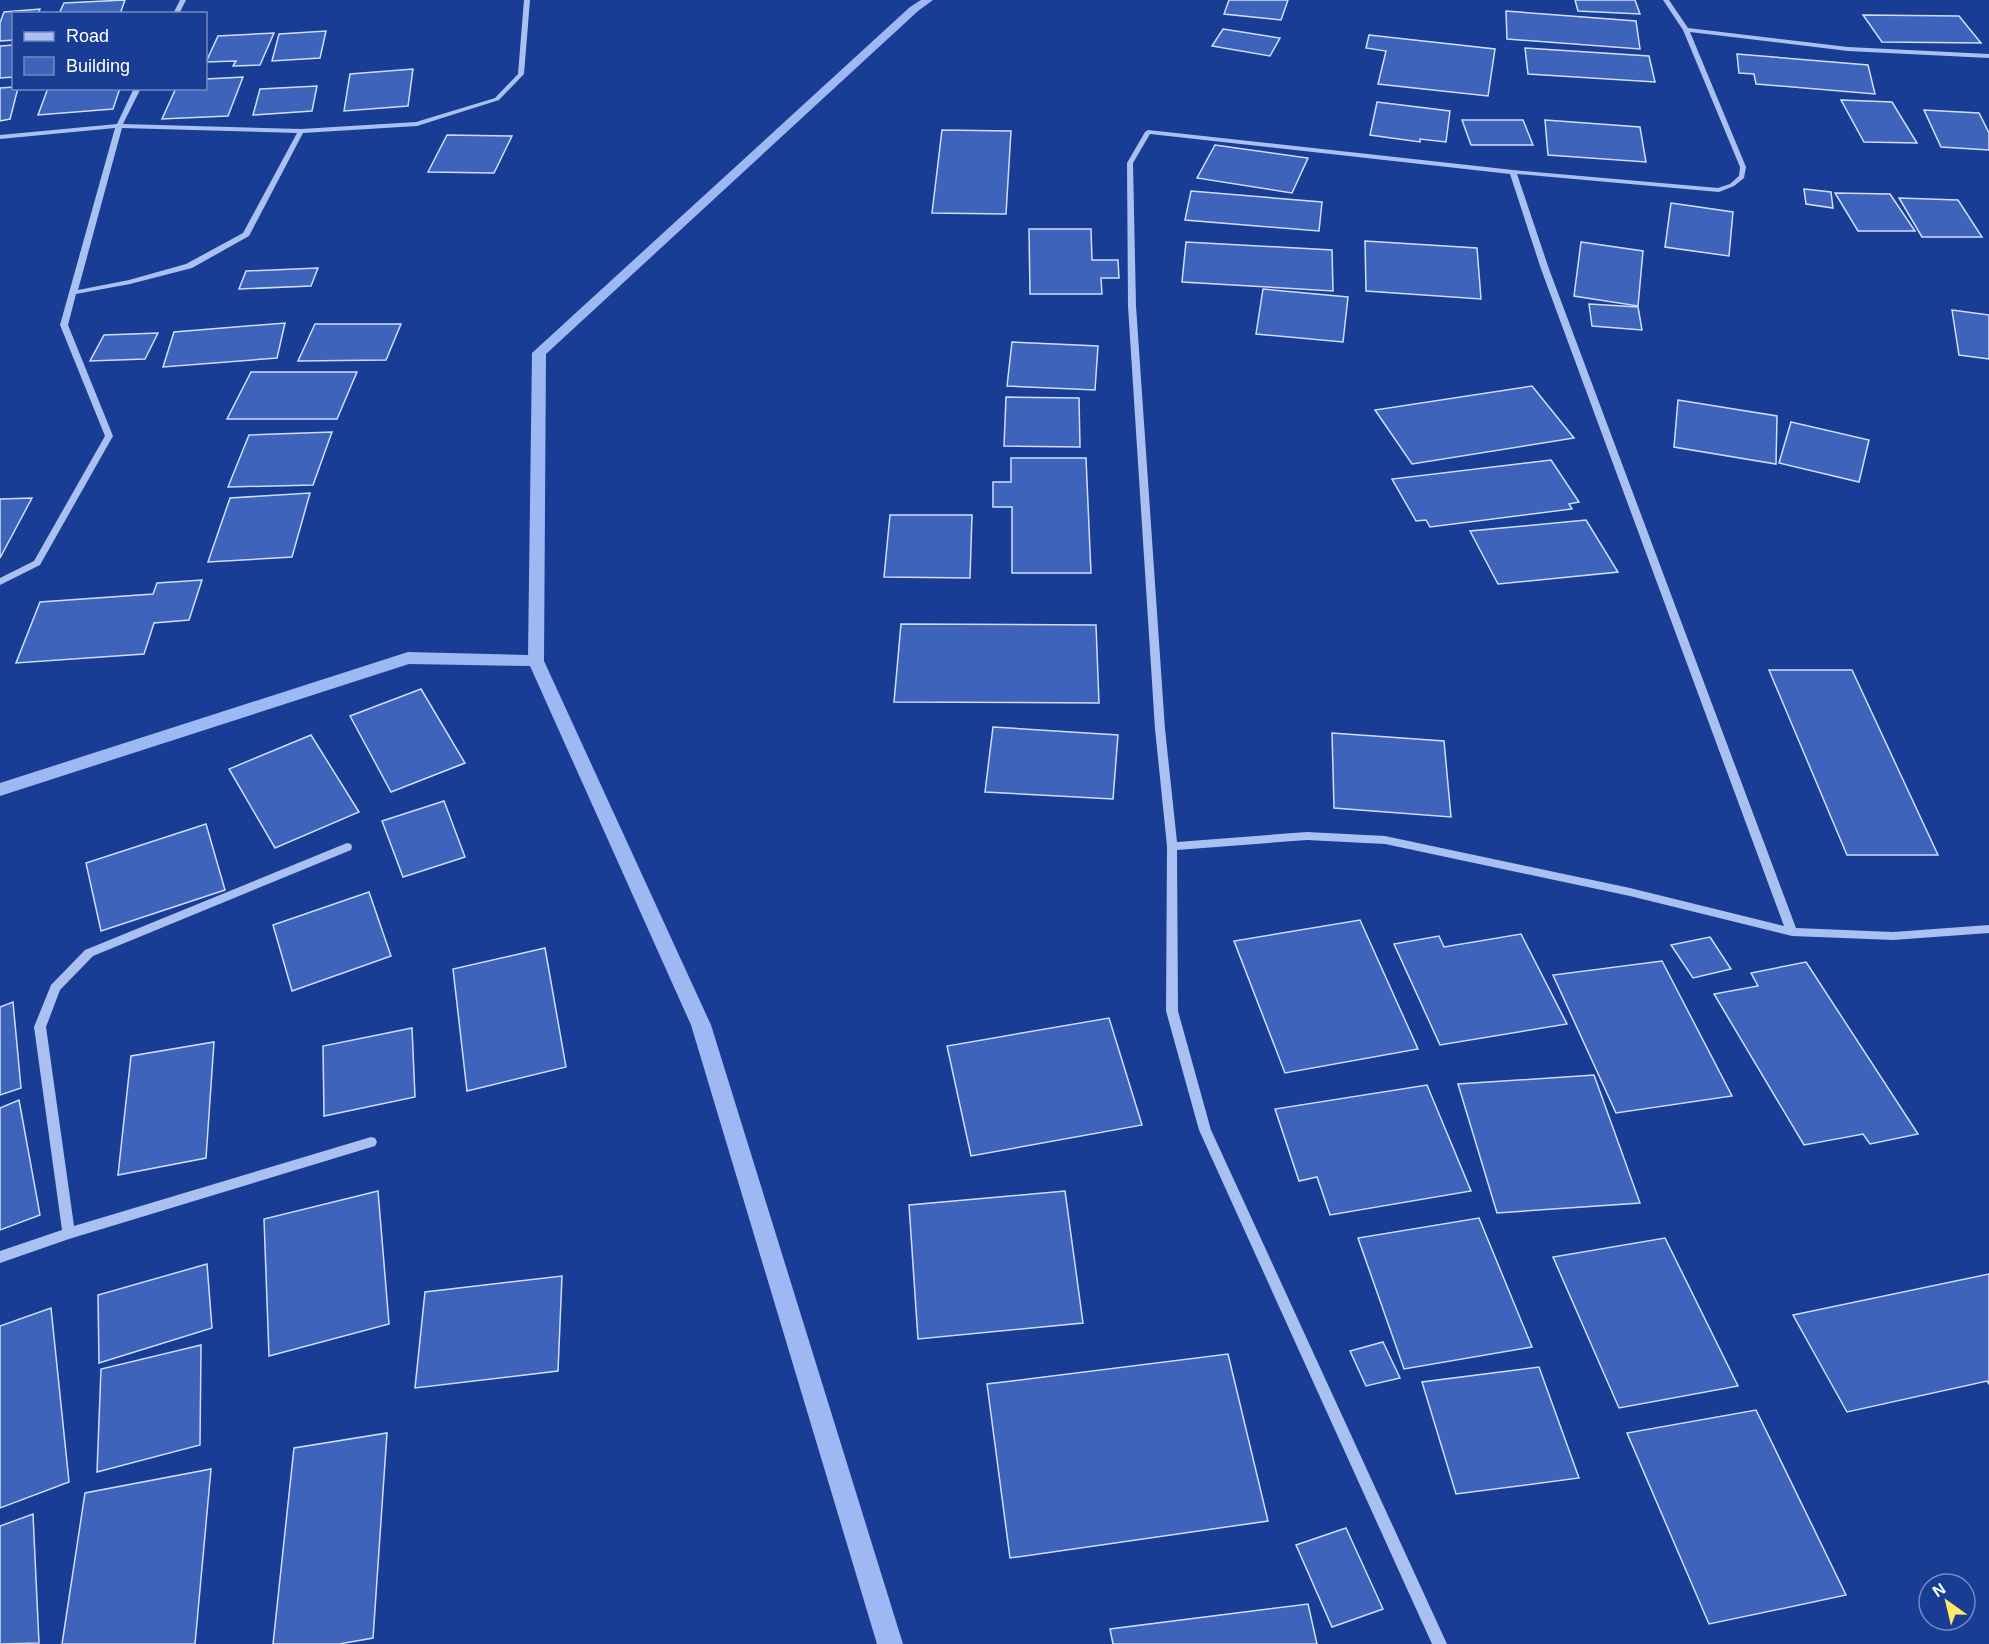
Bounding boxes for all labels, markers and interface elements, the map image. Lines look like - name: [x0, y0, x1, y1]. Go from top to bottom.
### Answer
- legend: [12, 12, 207, 90]
- text: Road: [66, 26, 109, 46]
- text: Building: [66, 56, 130, 76]
- north arrow: [1917, 1572, 1977, 1632]
- text: N: [1929, 1580, 1948, 1600]

